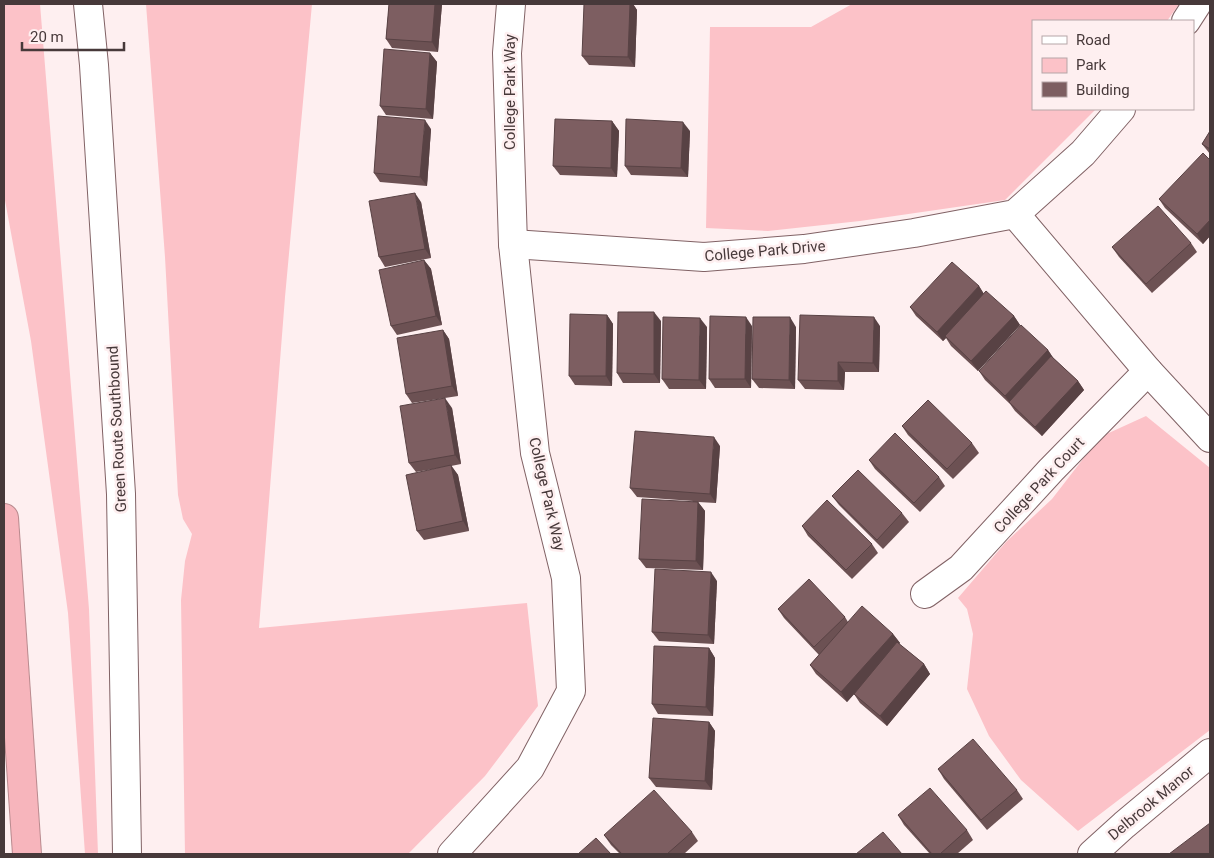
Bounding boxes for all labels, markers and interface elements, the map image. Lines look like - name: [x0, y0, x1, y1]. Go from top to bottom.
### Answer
- scale bar: [22, 20, 125, 52]
- legend: [1032, 20, 1194, 110]
- text: 20 m: [30, 28, 64, 46]
- text: Road: [1076, 31, 1110, 49]
- street label: College Park Way: [501, 34, 519, 150]
- text: Park: [1076, 56, 1107, 74]
- text: Building: [1076, 81, 1130, 99]
- street label: College Park Drive: [704, 237, 826, 265]
- street label: Green Route Southbound: [104, 345, 130, 513]
- street label: College Park Court: [990, 433, 1088, 537]
- street label: College Park Way: [525, 436, 569, 552]
- street label: Delbrook Manor: [1104, 762, 1198, 844]

